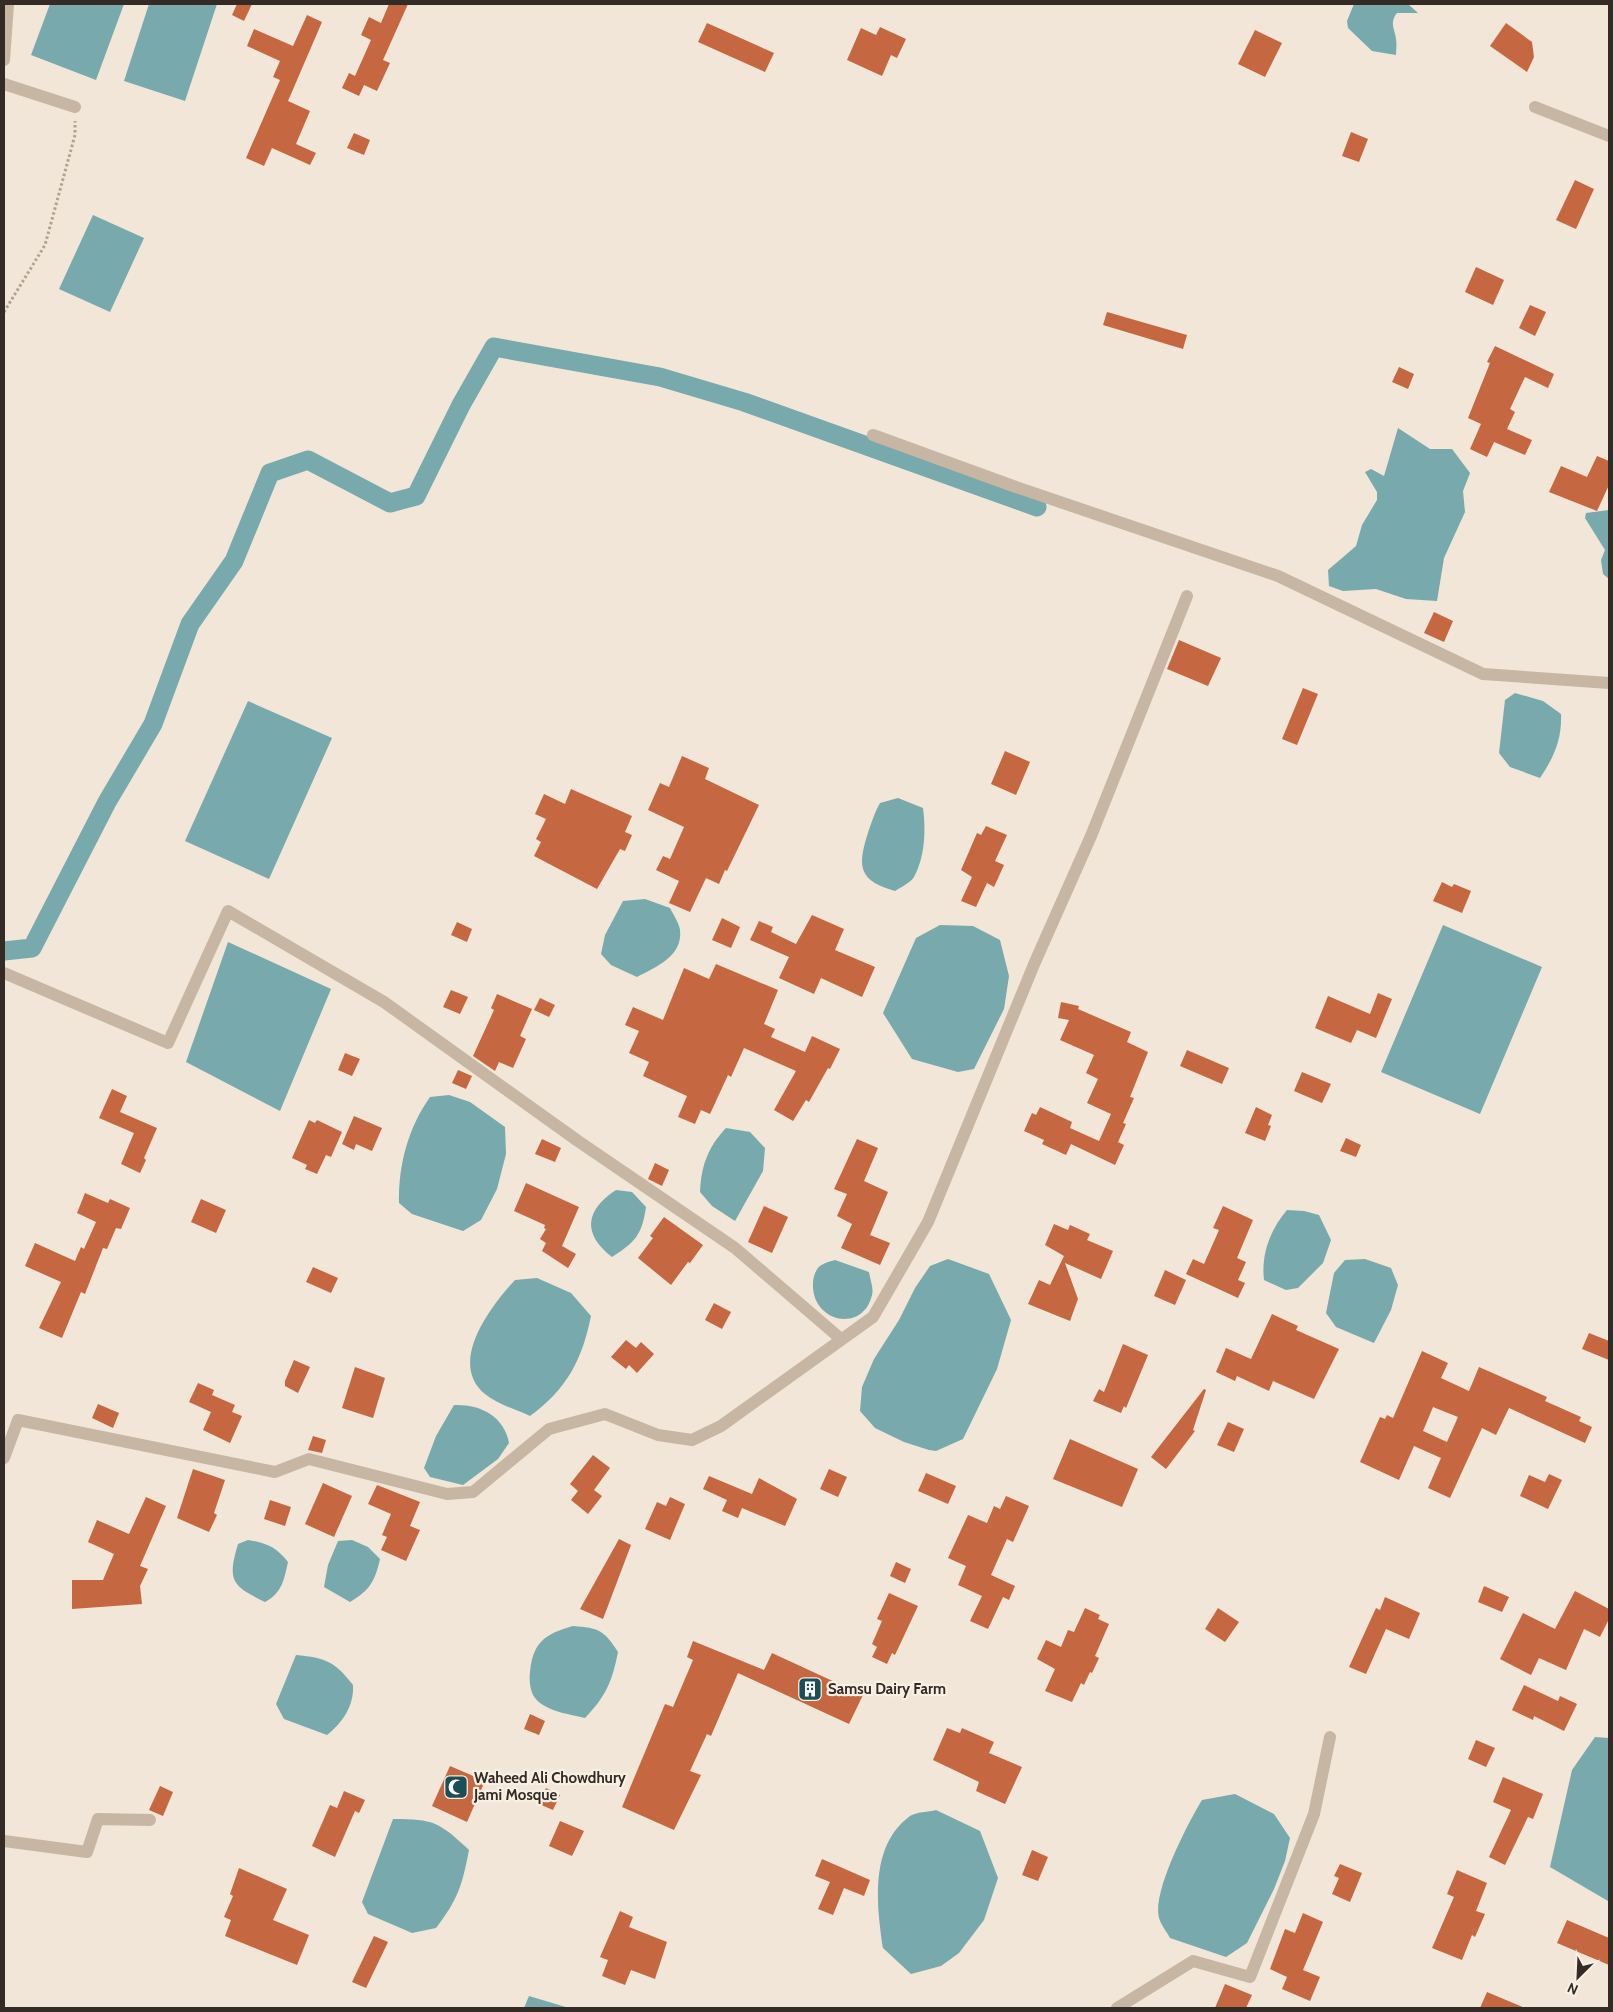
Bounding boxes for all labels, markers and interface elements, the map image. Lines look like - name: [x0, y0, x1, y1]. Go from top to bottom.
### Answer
- building icon: Samsu Dairy Farm: [797, 1676, 823, 1702]
- place label: Samsu Dairy Farm: [828, 1680, 946, 1698]
- place label: Waheed Ali Chowdhury Jami Mosque: [473, 1769, 627, 1804]
- mosque icon: Waheed Ali Chowdhury Jami Mosque: [443, 1774, 469, 1800]
- north arrow: [1553, 1952, 1603, 2002]
- text: N: [1565, 1979, 1581, 1999]

